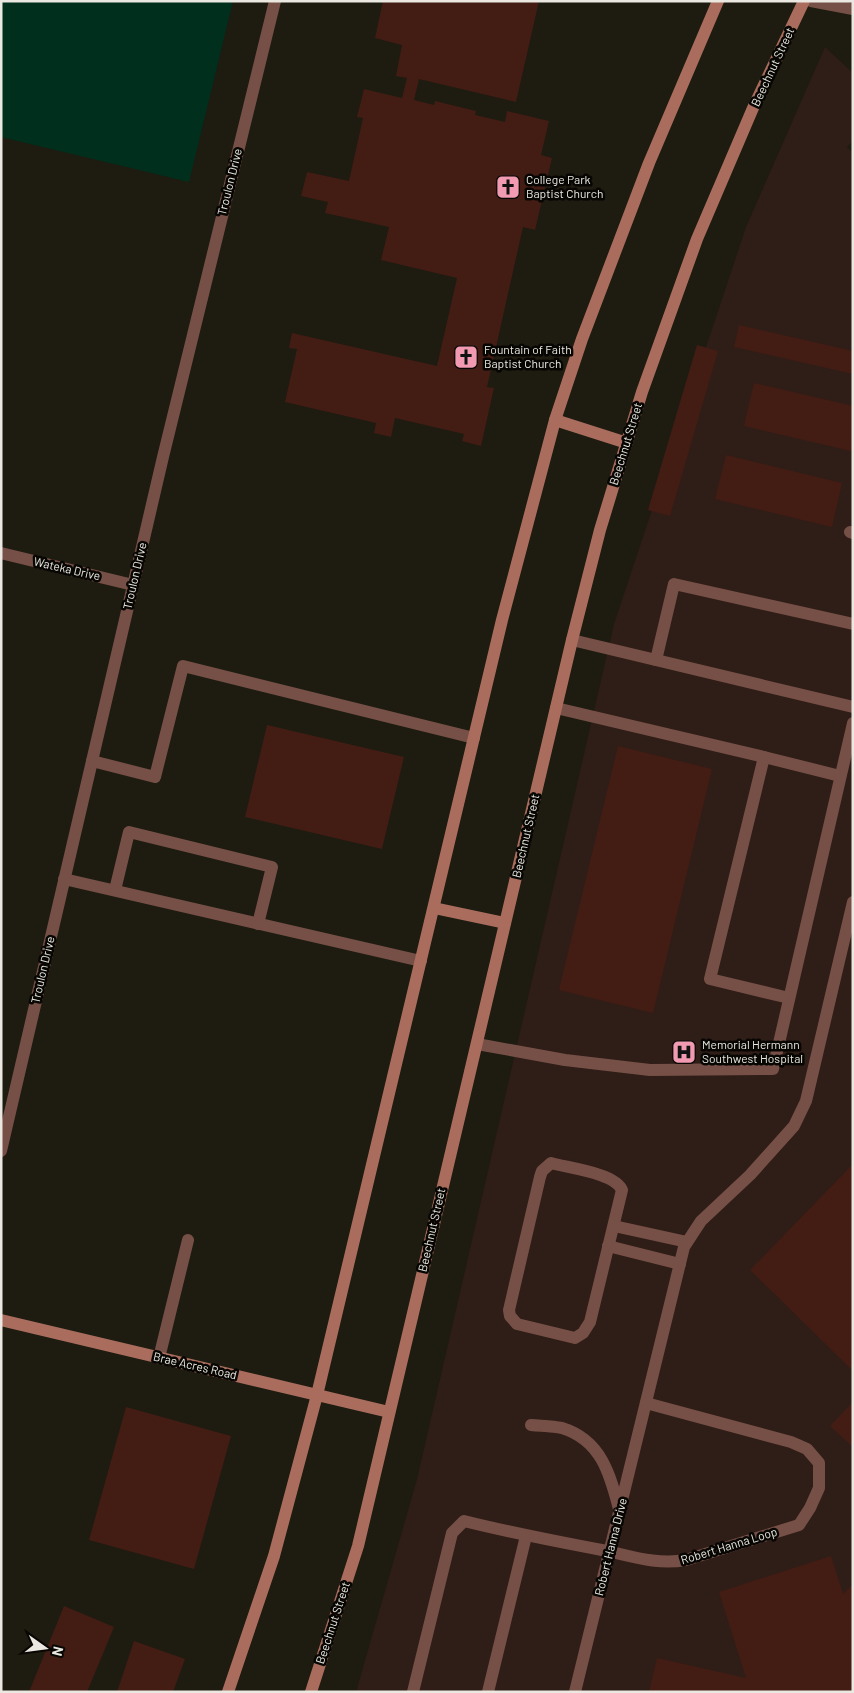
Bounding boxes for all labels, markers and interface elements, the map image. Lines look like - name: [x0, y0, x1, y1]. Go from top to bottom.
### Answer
- street label: Beechnut Street: [748, 25, 796, 108]
- street label: Troulon Drive: [214, 147, 244, 217]
- place label: College Park Baptist Church: [526, 172, 603, 200]
- church icon: College Park Baptist Church: [495, 174, 521, 200]
- place label: Fountain of Faith Baptist Church: [484, 342, 572, 370]
- church icon: Fountain of Faith Baptist Church: [453, 344, 479, 370]
- street label: Beechnut Street: [606, 401, 644, 487]
- street label: Troulon Drive: [120, 541, 149, 611]
- street label: Wateka Drive: [33, 554, 102, 582]
- street label: Beechnut Street: [509, 793, 541, 879]
- street label: Troulon Drive: [28, 935, 57, 1005]
- place label: Memorial Hermann Southwest Hospital: [702, 1037, 803, 1065]
- hospital icon: Memorial Hermann Southwest Hospital: [671, 1039, 697, 1065]
- street label: Beechnut Street: [415, 1187, 447, 1273]
- street label: Brae Acres Road: [152, 1349, 238, 1381]
- street label: Robert Hanna Drive: [591, 1496, 629, 1597]
- street label: Robert Hanna Loop: [679, 1524, 779, 1566]
- street label: Beechnut Street: [312, 1580, 352, 1665]
- north arrow: [20, 1623, 70, 1673]
- text: N: [49, 1645, 67, 1658]

